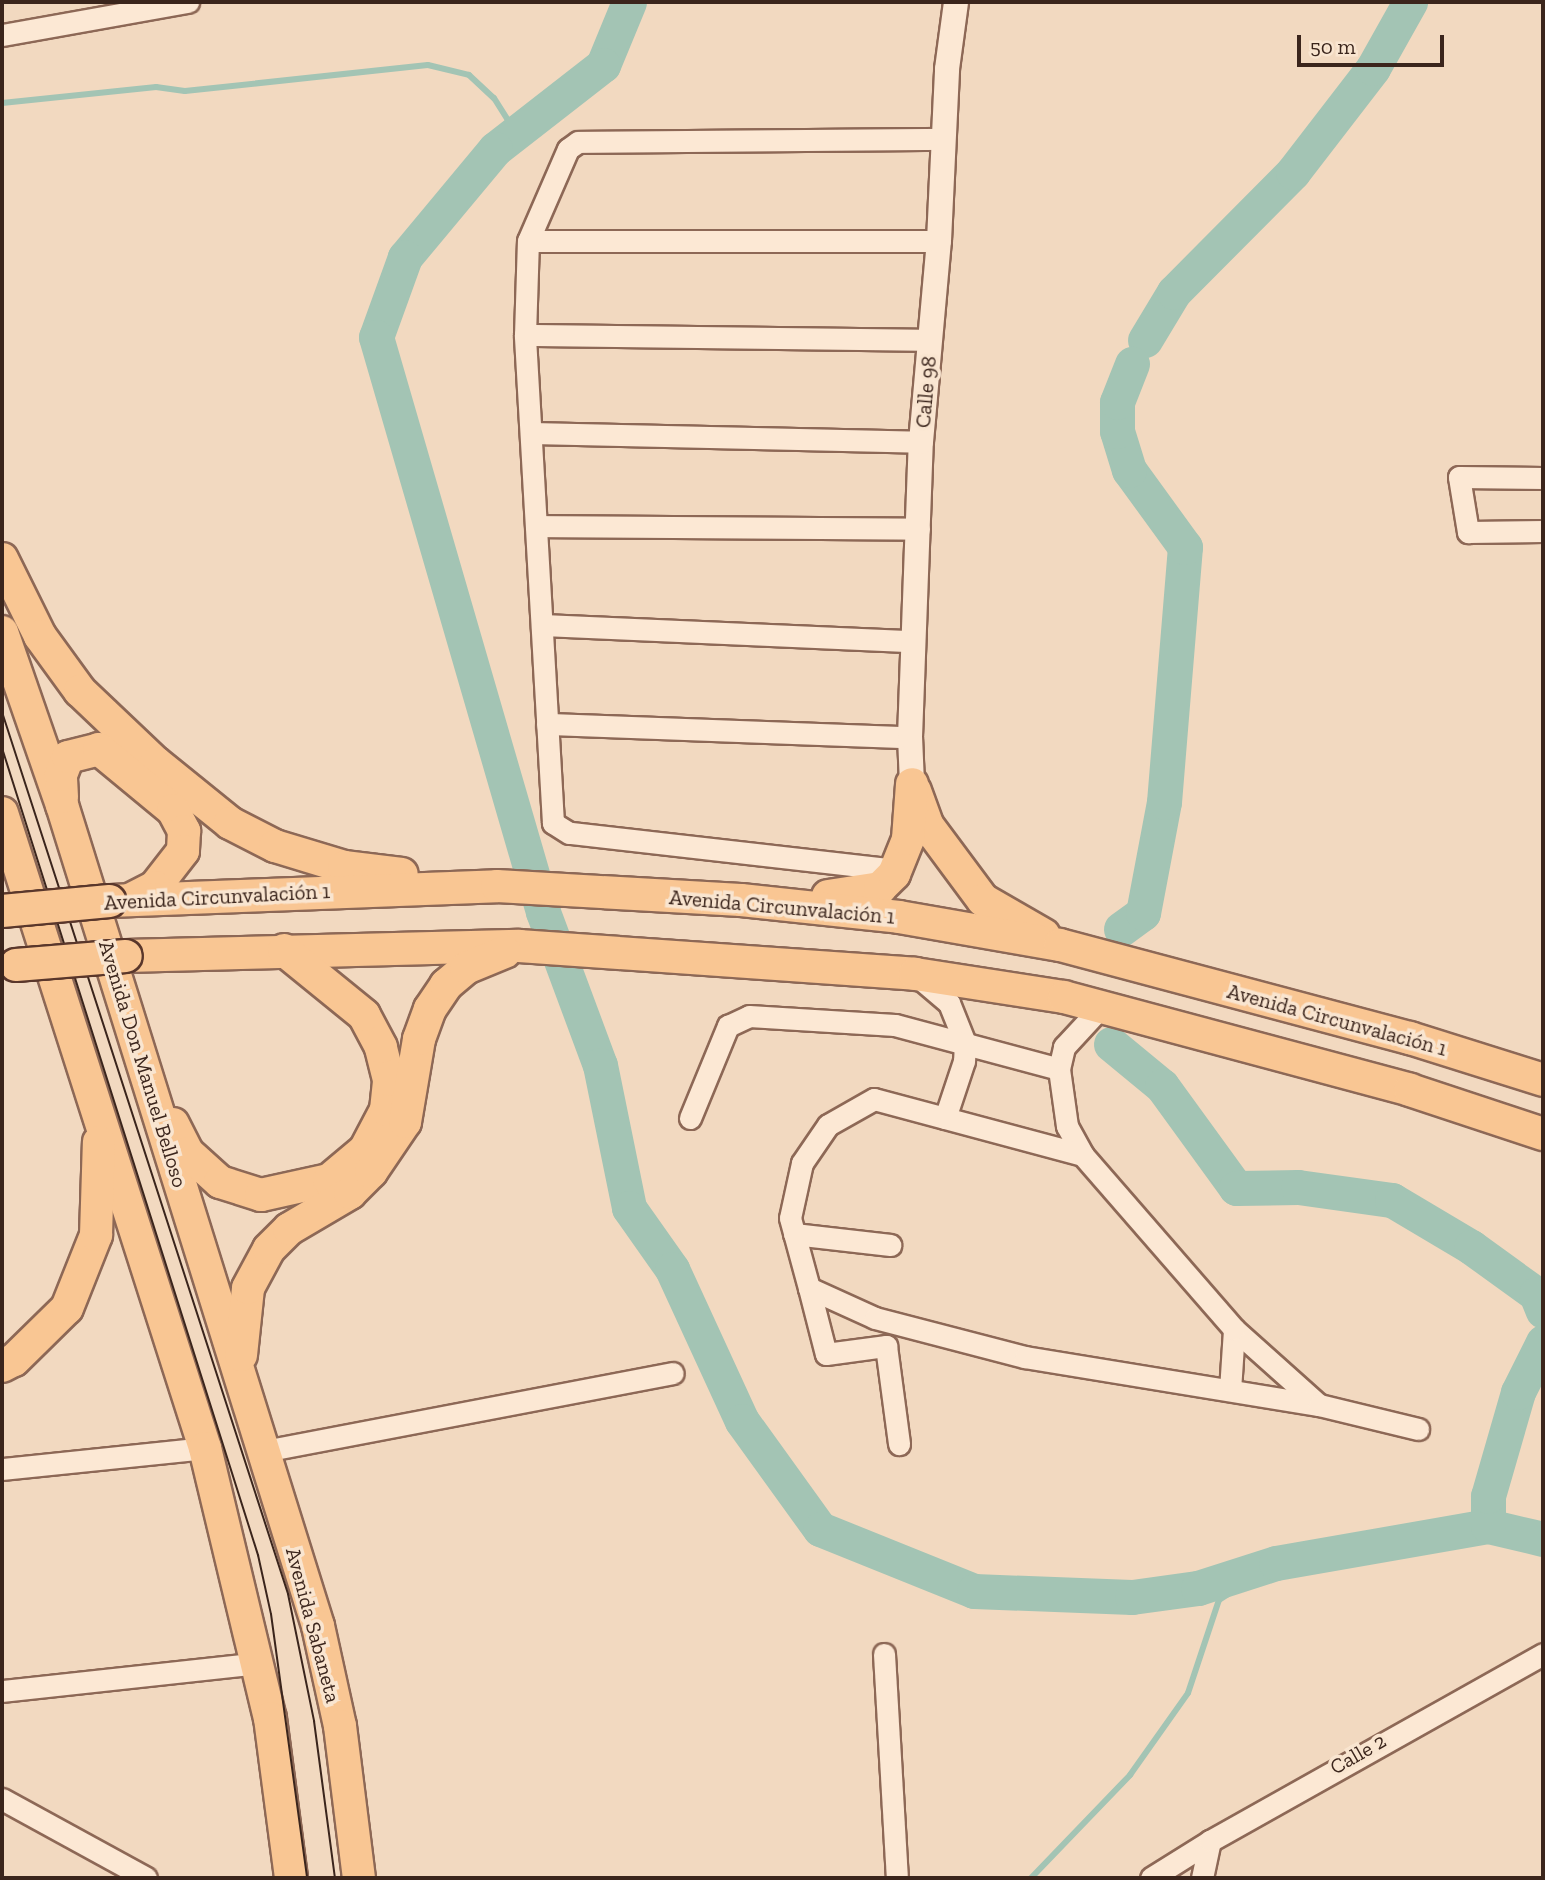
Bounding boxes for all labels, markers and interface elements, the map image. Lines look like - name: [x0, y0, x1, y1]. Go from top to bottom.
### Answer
- scale bar: [1300, 21, 1447, 65]
- text: 50 m: [1310, 34, 1356, 59]
- street label: Calle 98: [910, 355, 942, 429]
- street label: Avenida Circunvalación 1: [103, 878, 331, 916]
- street label: Avenida Circunvalación 1: [668, 885, 896, 929]
- street label: Avenida Don Manuel Belloso: [93, 938, 193, 1190]
- street label: Avenida Circunvalación 1: [1224, 979, 1450, 1061]
- street label: Avenida Sabaneta: [280, 1545, 346, 1705]
- street label: Calle 2: [1326, 1728, 1390, 1780]

